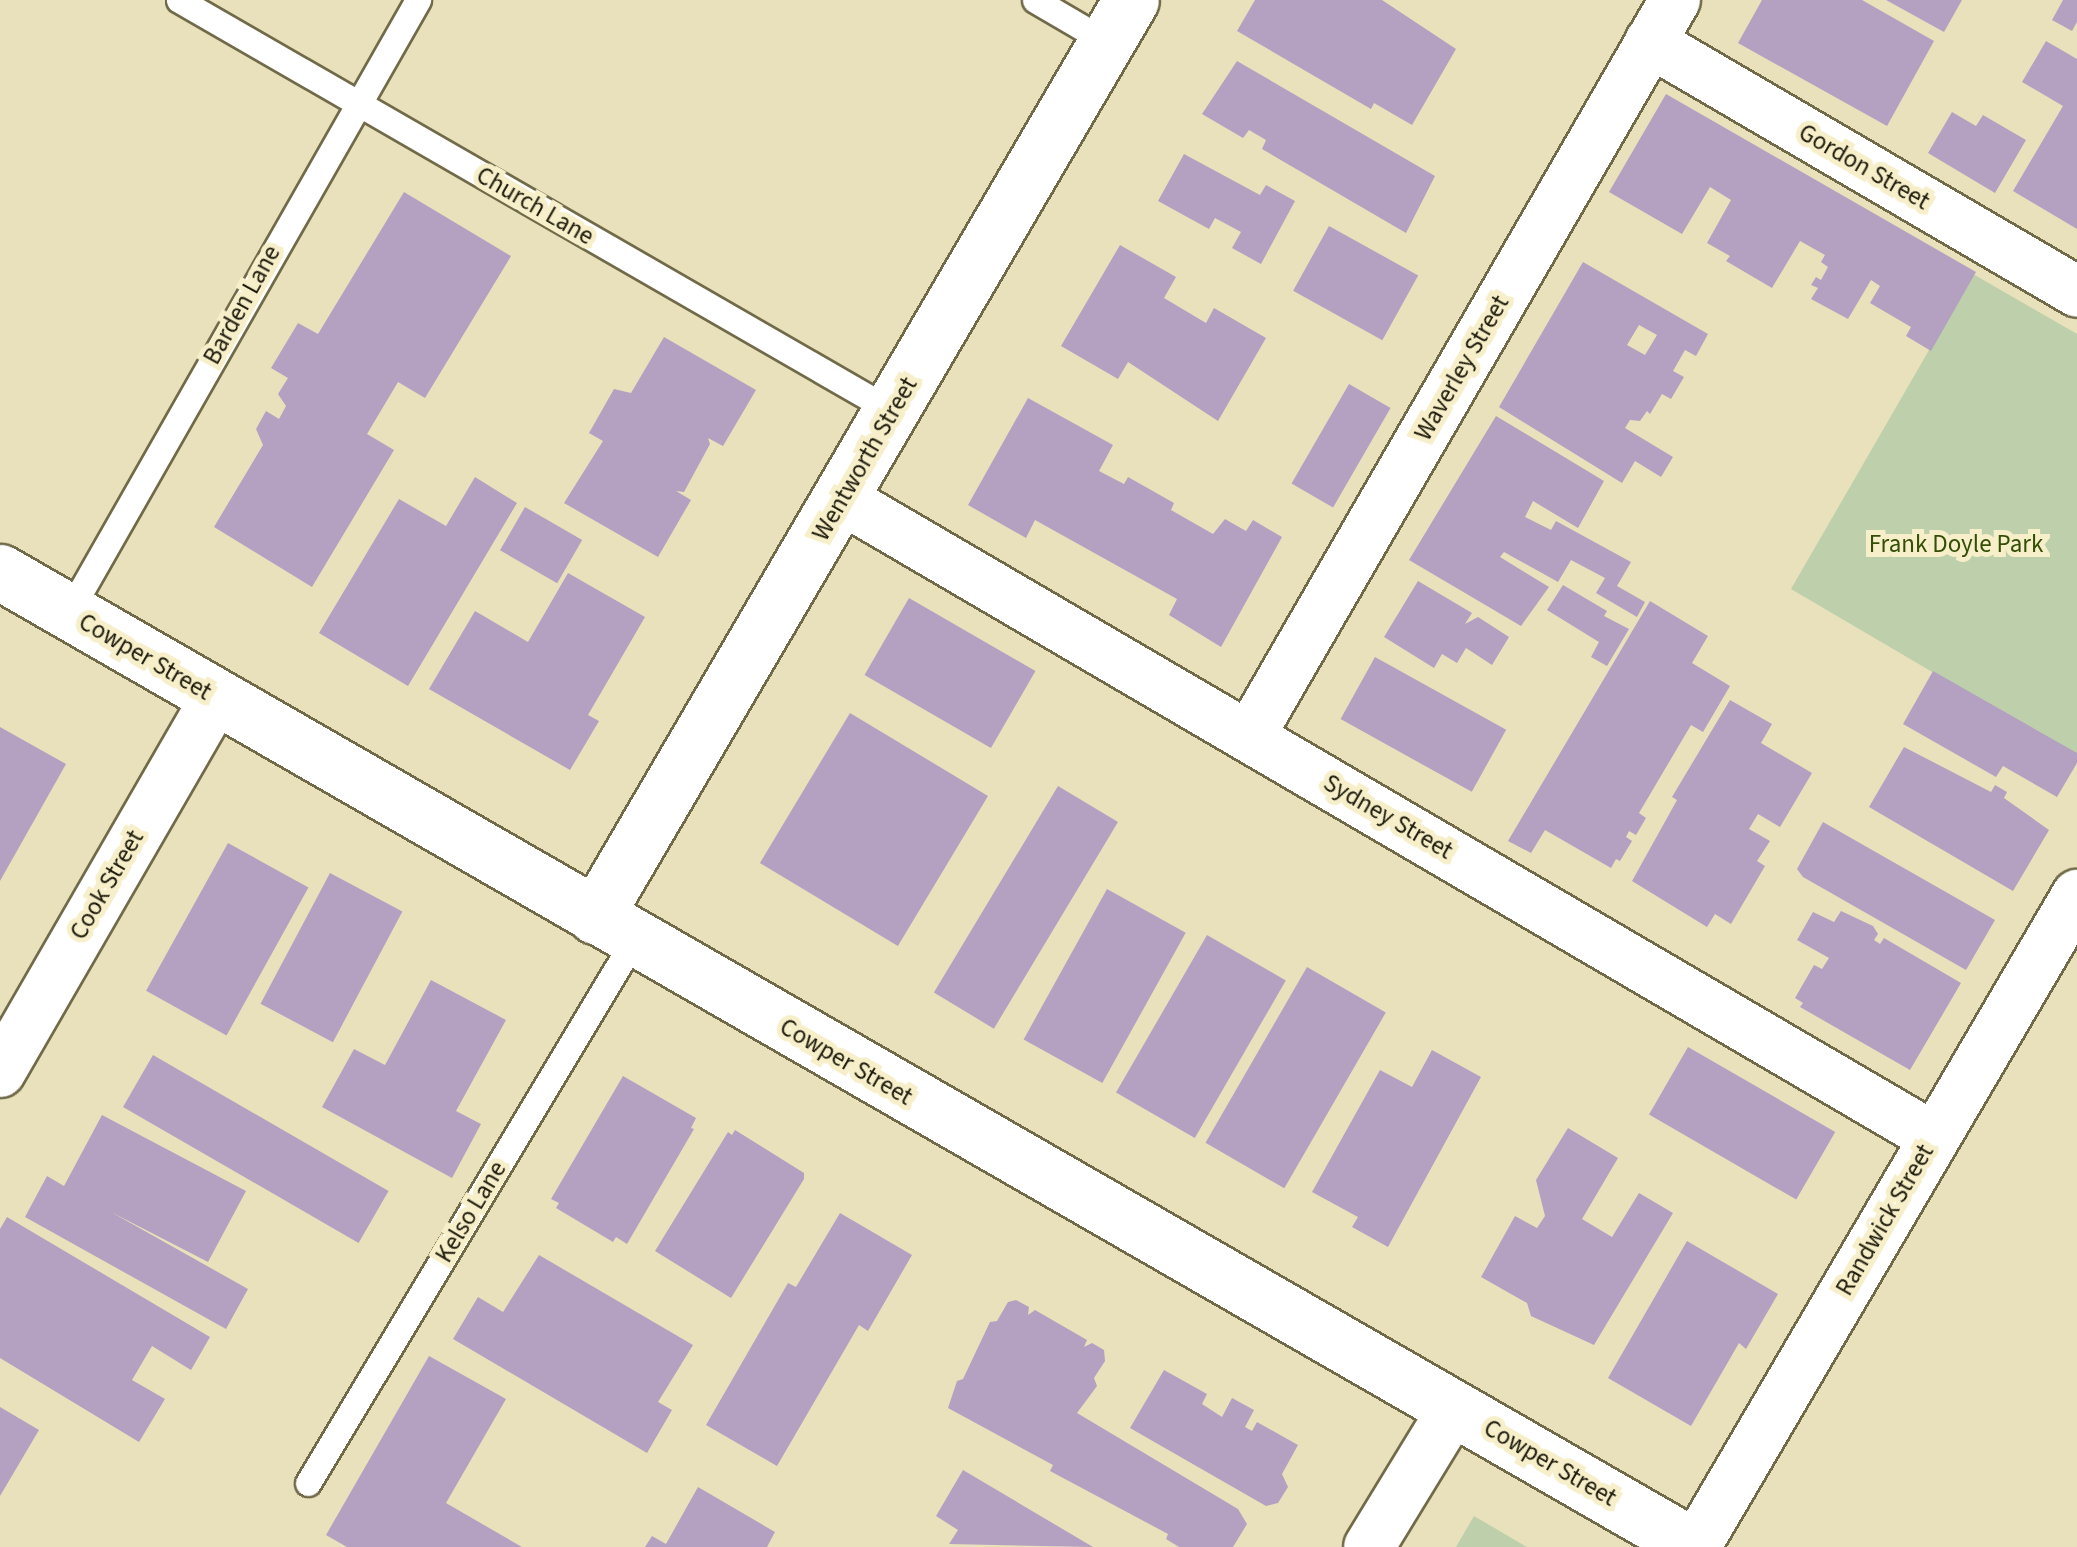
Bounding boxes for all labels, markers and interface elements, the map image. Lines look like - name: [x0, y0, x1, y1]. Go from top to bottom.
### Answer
- street label: Gordon Street: [1793, 117, 1935, 217]
- street label: Church Lane: [471, 160, 599, 252]
- street label: Barden Lane: [197, 240, 287, 370]
- street label: Waverley Street: [1408, 290, 1516, 446]
- street label: Wentworth Street: [806, 372, 924, 546]
- park label: Frank Doyle Park: [1869, 529, 2043, 559]
- street label: Cowper Street: [73, 607, 217, 707]
- street label: Sydney Street: [1318, 768, 1458, 866]
- street label: Cook Street: [64, 825, 150, 945]
- street label: Cowper Street: [774, 1012, 918, 1112]
- street label: Randwick Street: [1830, 1139, 1940, 1301]
- street label: Kelso Lane: [429, 1156, 513, 1268]
- street label: Cowper Street: [1478, 1413, 1622, 1513]

